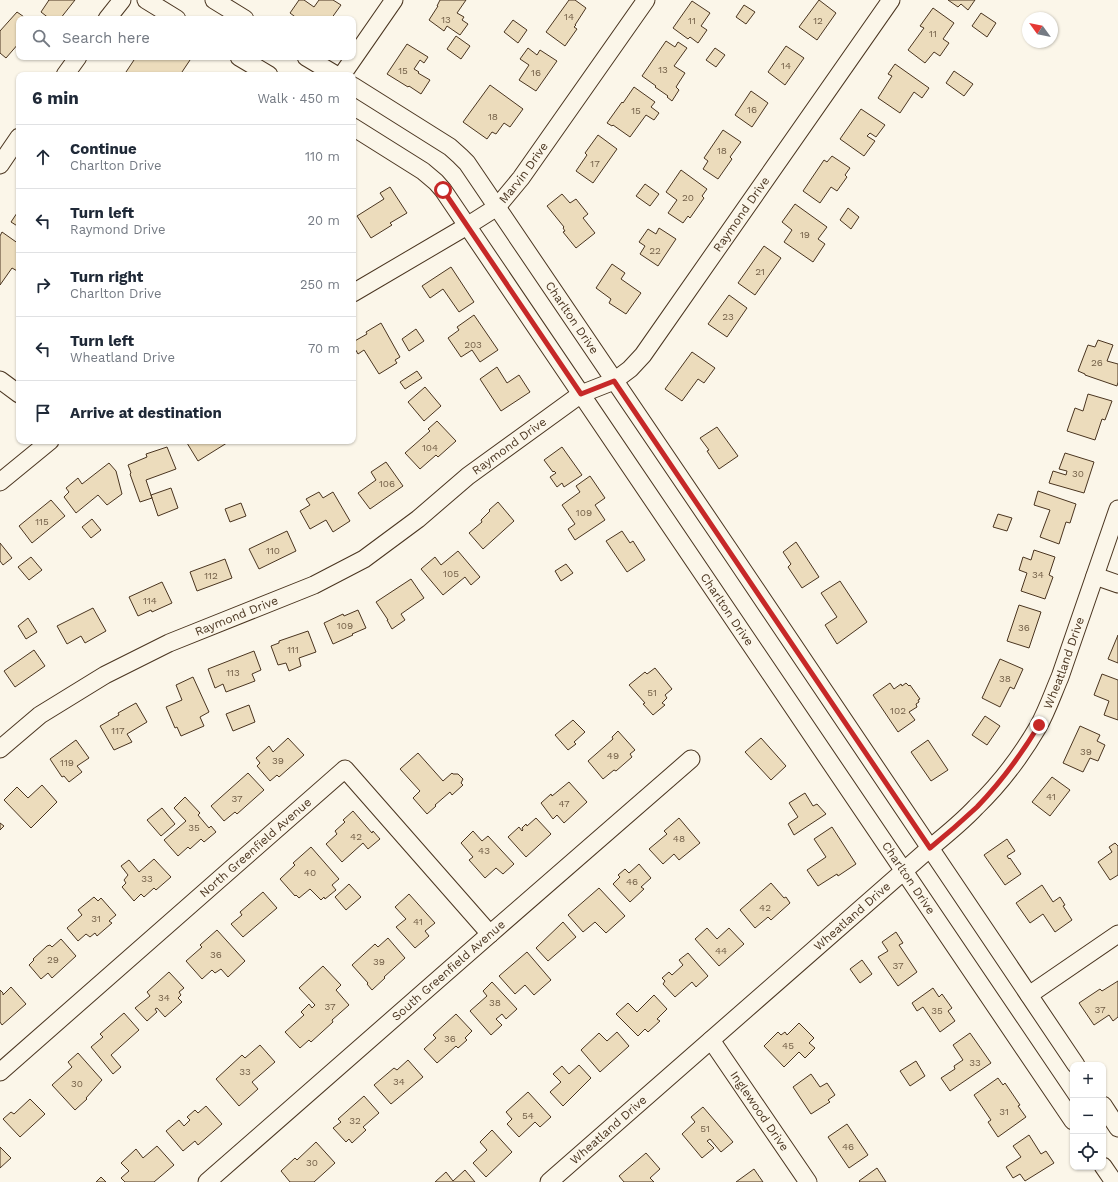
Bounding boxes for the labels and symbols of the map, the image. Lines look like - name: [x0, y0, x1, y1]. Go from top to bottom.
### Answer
- house number: 14: [564, 11, 574, 22]
- north arrow: [1022, 12, 1058, 48]
- house number: 13: [441, 14, 451, 25]
- house number: 11: [688, 15, 696, 26]
- house number: 12: [813, 15, 823, 26]
- house number: 11: [929, 28, 937, 39]
- house number: 14: [781, 60, 791, 71]
- house number: 13: [658, 64, 668, 75]
- house number: 15: [398, 65, 408, 76]
- house number: 16: [531, 67, 541, 78]
- house number: 16: [747, 104, 757, 115]
- house number: 15: [631, 105, 641, 116]
- house number: 18: [488, 111, 498, 122]
- street label: Marvin Drive: [496, 140, 551, 206]
- house number: 18: [717, 145, 727, 156]
- house number: 17: [590, 158, 600, 169]
- street label: Raymond Drive: [710, 174, 772, 254]
- route start: [434, 181, 452, 199]
- house number: 20: [682, 192, 694, 203]
- house number: 19: [800, 229, 810, 240]
- house number: 22: [649, 245, 661, 256]
- house number: 21: [755, 266, 765, 277]
- street label: Charlton Drive: [542, 279, 601, 357]
- house number: 23: [722, 311, 734, 322]
- house number: 203: [464, 339, 482, 350]
- house number: 26: [1091, 357, 1103, 368]
- street label: Raymond Drive: [469, 414, 549, 478]
- house number: 104: [422, 442, 438, 453]
- house number: 30: [1072, 468, 1084, 479]
- house number: 106: [379, 478, 395, 489]
- house number: 109: [576, 507, 592, 518]
- house number: 115: [35, 516, 49, 527]
- house number: 110: [266, 545, 280, 556]
- house number: 105: [443, 568, 459, 579]
- house number: 34: [1032, 569, 1044, 580]
- house number: 112: [204, 570, 218, 581]
- street label: Charlton Drive: [697, 571, 756, 649]
- street label: Raymond Drive: [193, 593, 280, 639]
- house number: 114: [143, 595, 157, 606]
- street label: Wheatland Drive: [1041, 615, 1087, 711]
- house number: 109: [337, 620, 353, 631]
- house number: 36: [1018, 622, 1030, 633]
- house number: 111: [287, 644, 299, 655]
- house number: 113: [226, 667, 240, 678]
- house number: 38: [999, 673, 1011, 684]
- house number: 51: [647, 687, 657, 698]
- house number: 102: [890, 705, 906, 716]
- route end: [1030, 716, 1048, 734]
- house number: 117: [111, 725, 125, 736]
- house number: 39: [1080, 746, 1092, 757]
- house number: 49: [607, 750, 619, 761]
- house number: 39: [272, 755, 284, 766]
- house number: 119: [60, 757, 74, 768]
- house number: 41: [1046, 791, 1056, 802]
- house number: 37: [231, 793, 243, 804]
- street label: North Greenfield Avenue: [197, 795, 314, 900]
- house number: 47: [558, 798, 570, 809]
- house number: 35: [188, 822, 200, 833]
- house number: 42: [350, 831, 362, 842]
- house number: 48: [673, 833, 685, 844]
- street label: Charlton Drive: [879, 839, 938, 917]
- house number: 43: [478, 845, 490, 856]
- house number: 40: [304, 867, 316, 878]
- house number: 33: [141, 873, 153, 884]
- house number: 46: [626, 876, 638, 887]
- street label: Wheatland Drive: [811, 879, 893, 954]
- house number: 42: [759, 902, 771, 913]
- house number: 31: [91, 913, 101, 924]
- house number: 41: [413, 916, 423, 927]
- street label: South Greenfield Avenue: [389, 917, 508, 1024]
- house number: 44: [715, 945, 727, 956]
- house number: 36: [210, 949, 222, 960]
- house number: 29: [47, 954, 59, 965]
- house number: 39: [373, 956, 385, 967]
- house number: 37: [892, 960, 904, 971]
- house number: 34: [158, 992, 170, 1003]
- house number: 38: [489, 997, 501, 1008]
- house number: 37: [324, 1001, 336, 1012]
- house number: 37: [1094, 1004, 1106, 1015]
- house number: 35: [931, 1005, 943, 1016]
- house number: 36: [444, 1033, 456, 1044]
- house number: 45: [782, 1040, 794, 1051]
- house number: 33: [969, 1057, 981, 1068]
- house number: 33: [239, 1066, 251, 1077]
- street label: Inglewood Drive: [727, 1068, 792, 1154]
- house number: 34: [393, 1076, 405, 1087]
- house number: 30: [71, 1078, 83, 1089]
- street label: Wheatland Drive: [567, 1093, 650, 1167]
- house number: 31: [999, 1106, 1009, 1117]
- house number: 54: [522, 1110, 534, 1121]
- house number: 32: [349, 1115, 361, 1126]
- house number: 51: [700, 1123, 710, 1134]
- house number: 46: [842, 1141, 854, 1152]
- house number: 30: [306, 1157, 318, 1168]

